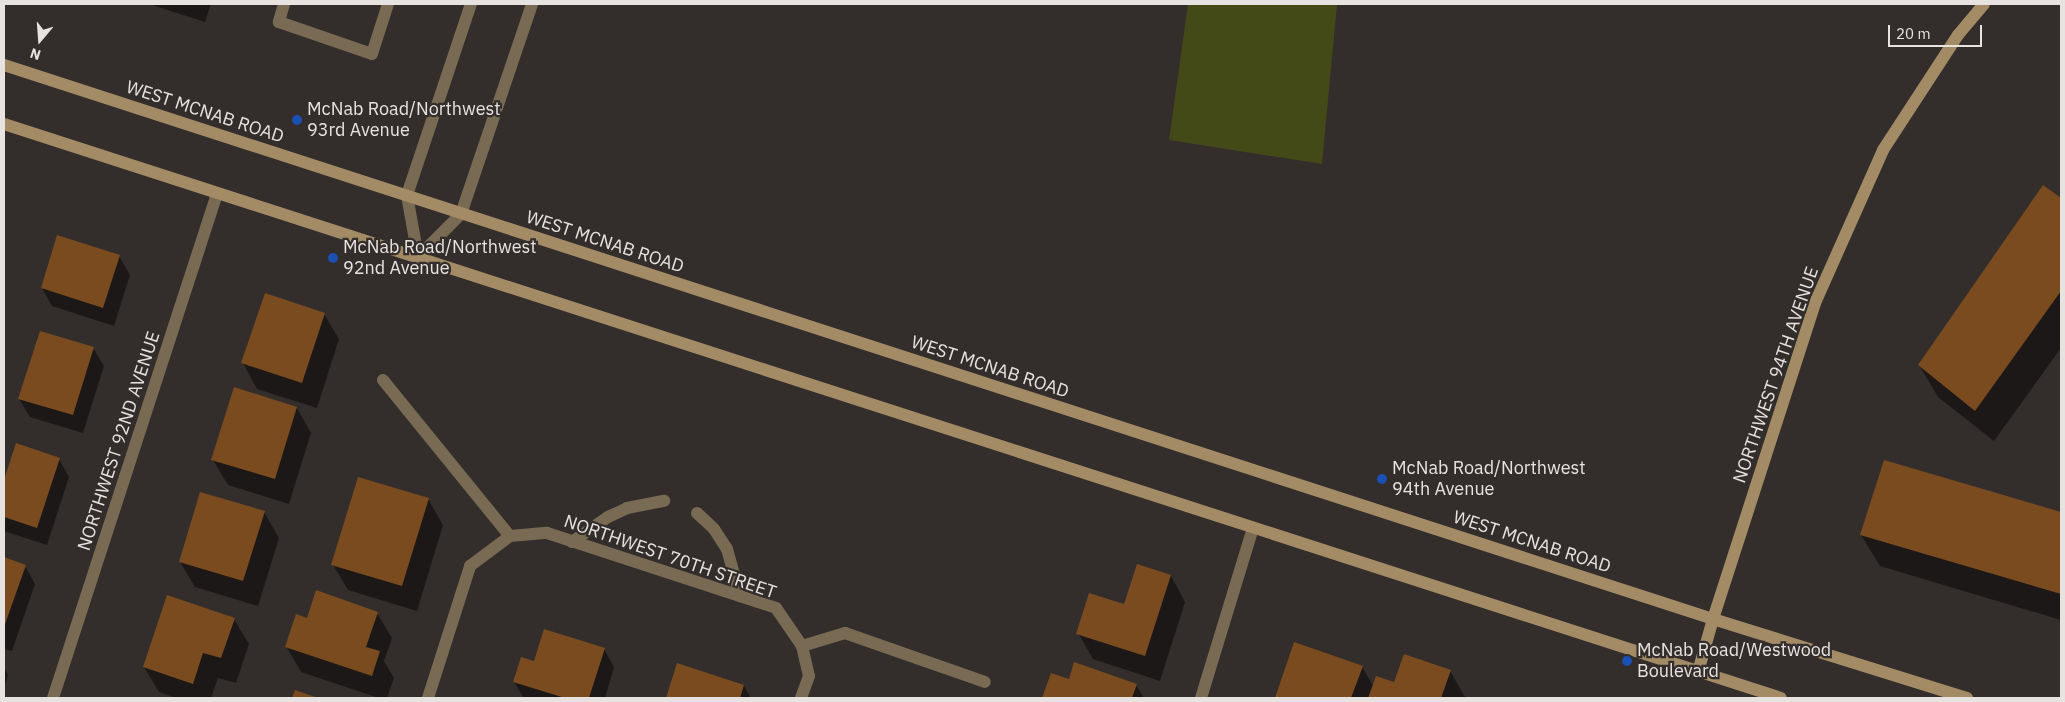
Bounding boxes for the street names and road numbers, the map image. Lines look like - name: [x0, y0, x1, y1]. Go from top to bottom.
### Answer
- street label: WEST MCNAB ROAD: [123, 76, 287, 148]
- street label: WEST MCNAB ROAD: [523, 206, 687, 278]
- street label: NORTHWEST 94TH AVENUE: [1729, 264, 1823, 486]
- street label: NORTHWEST 92ND AVENUE: [73, 329, 165, 553]
- street label: WEST MCNAB ROAD: [908, 331, 1072, 403]
- street label: WEST MCNAB ROAD: [1450, 506, 1614, 578]
- street label: NORTHWEST 70TH STREET: [561, 510, 779, 604]

